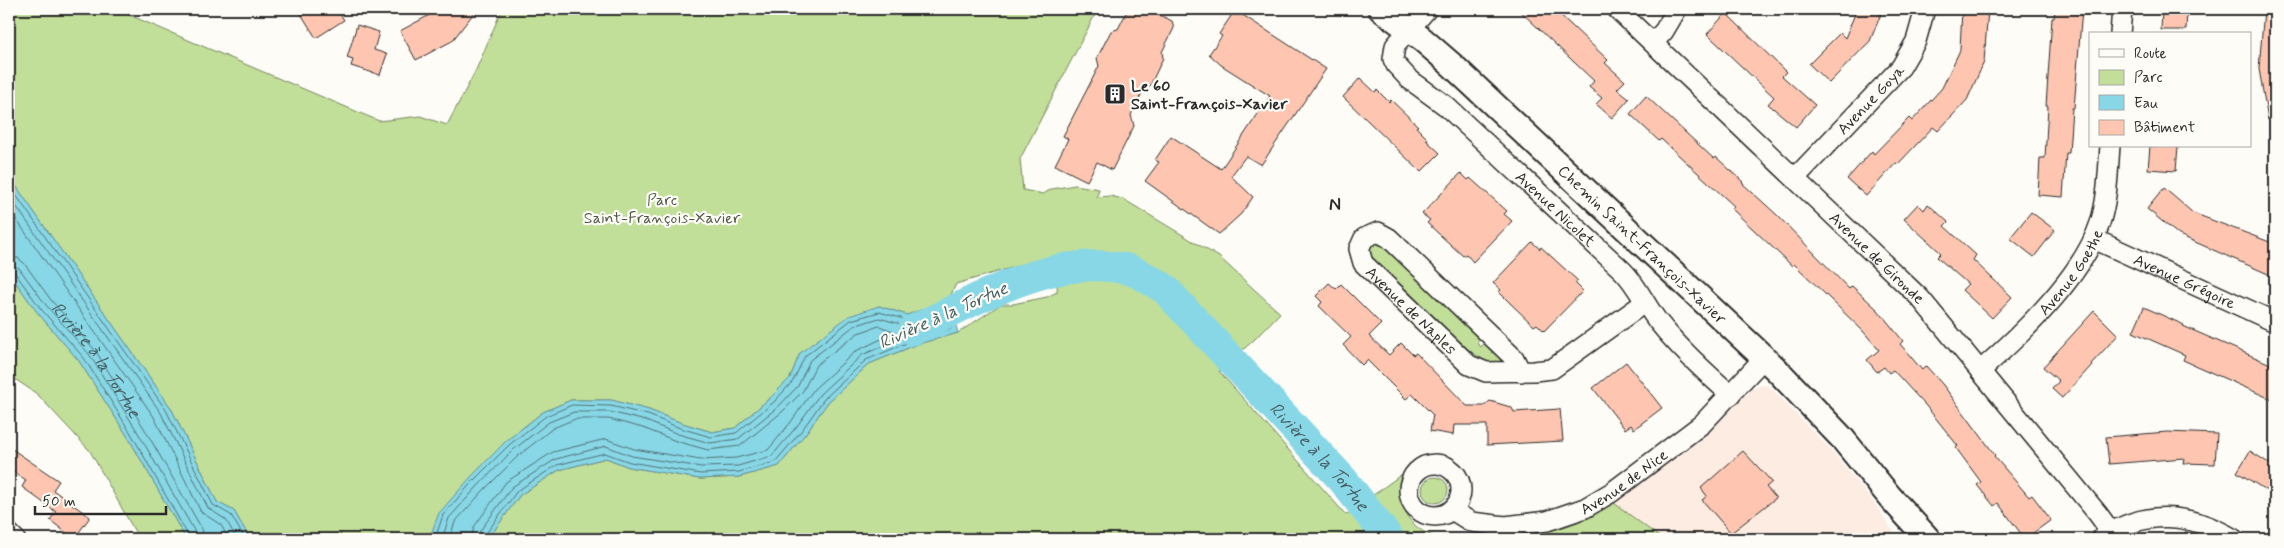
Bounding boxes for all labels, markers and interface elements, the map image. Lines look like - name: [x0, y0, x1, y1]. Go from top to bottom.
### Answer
- legend: [2089, 32, 2252, 148]
- text: Route: [2134, 44, 2167, 64]
- street label: Avenue Goya: [1833, 60, 1910, 140]
- text: Parc: [2134, 68, 2162, 88]
- place label: Le 60 Saint-François-Xavier: [1131, 76, 1288, 115]
- building icon: Le 60 Saint-François-Xavier: [1103, 82, 1127, 106]
- text: Eau: [2134, 94, 2158, 114]
- text: Bâtiment: [2134, 118, 2195, 138]
- street label: Chemin Saint-François-Xavier: [1553, 161, 1731, 330]
- street label: Avenue Nicolet: [1510, 167, 1600, 253]
- park label: Parc Saint-François-Xavier: [584, 190, 741, 229]
- district label: N: [1329, 193, 1341, 217]
- street label: Avenue de Gironde: [1824, 208, 1929, 309]
- street label: Avenue Goethe: [2034, 226, 2109, 320]
- street label: Avenue Grégoire: [2130, 250, 2239, 315]
- street label: Avenue de Naples: [1361, 262, 1461, 360]
- water label: Rivière à la Tortue: [875, 276, 1013, 355]
- water label: Rivière à la Tortue: [45, 297, 147, 424]
- water label: Rivière à la Tortue: [1264, 397, 1375, 518]
- street label: Avenue de Nice: [1577, 445, 1672, 521]
- scale bar: [35, 483, 166, 515]
- text: 50 m: [42, 492, 76, 512]

